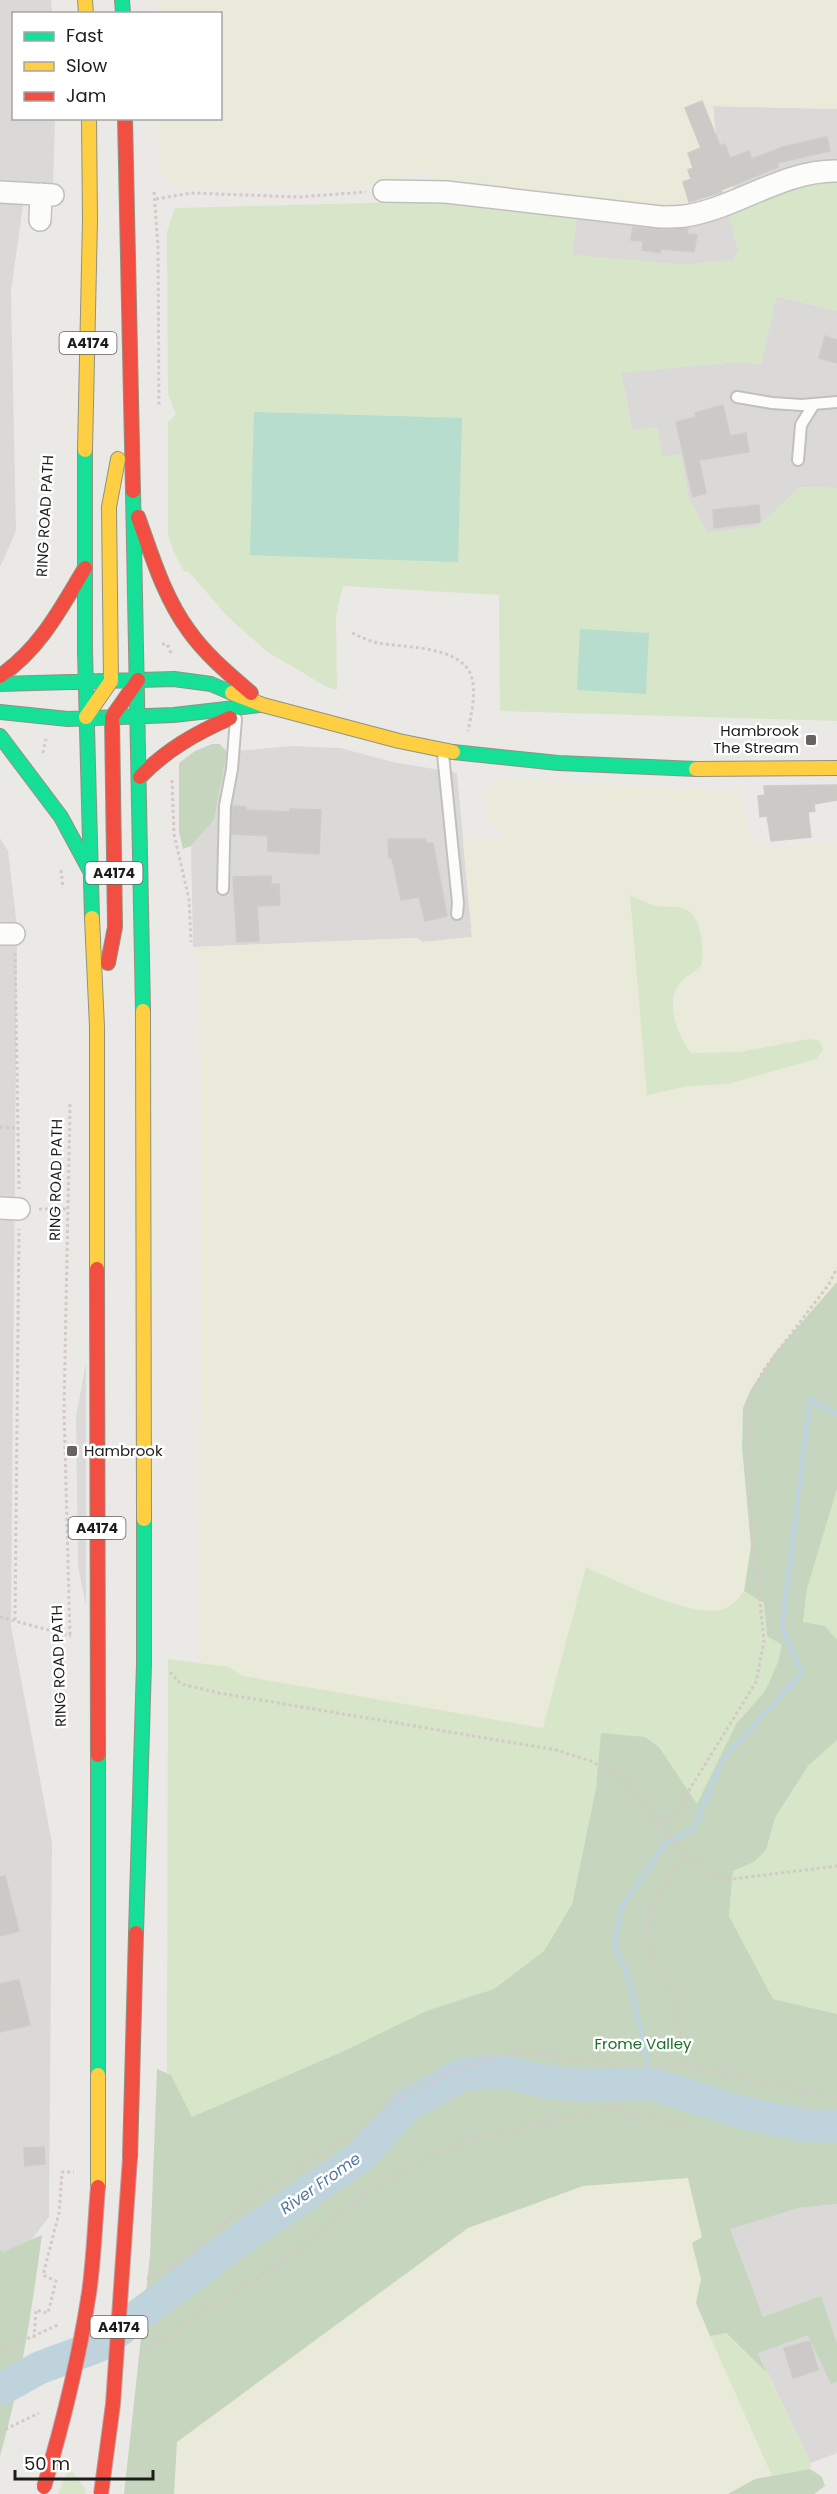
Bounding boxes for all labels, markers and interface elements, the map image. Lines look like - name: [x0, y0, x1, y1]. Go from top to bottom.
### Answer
- legend: [12, 12, 222, 120]
- text: Fast: [66, 23, 103, 48]
- text: Slow: [66, 53, 108, 78]
- text: Jam: [66, 83, 106, 108]
- road number: A4174: [60, 332, 116, 354]
- street label: RING ROAD PATH: [31, 455, 58, 577]
- place label: Hambrook The Stream: [713, 720, 799, 758]
- marker: Hambrook The Stream: [804, 733, 818, 747]
- road number: A4174: [86, 862, 142, 884]
- street label: RING ROAD PATH: [44, 1119, 67, 1241]
- place label: Hambrook: [84, 1440, 163, 1461]
- marker: Hambrook: [65, 1444, 79, 1458]
- road number: A4174: [68, 1517, 126, 1539]
- street label: RING ROAD PATH: [46, 1605, 71, 1727]
- park label: Frome Valley: [595, 2033, 692, 2054]
- water label: River Frome: [275, 2147, 365, 2220]
- road number: A4174: [90, 2316, 148, 2338]
- scale bar: [15, 2443, 153, 2481]
- text: 50 m: [24, 2451, 70, 2476]

